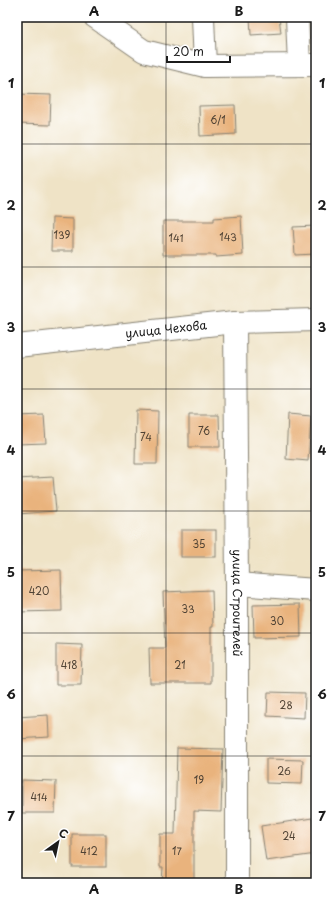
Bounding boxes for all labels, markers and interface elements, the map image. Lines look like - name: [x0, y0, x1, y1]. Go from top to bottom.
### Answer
- text: A: [89, 1, 99, 20]
- text: B: [235, 1, 244, 20]
- scale bar: [167, 38, 230, 64]
- text: 20 m: [173, 42, 204, 60]
- text: 1: [8, 73, 14, 92]
- text: 1: [319, 73, 325, 92]
- house number: 6/1: [210, 112, 226, 127]
- text: 2: [6, 195, 16, 214]
- text: 2: [317, 195, 327, 214]
- house number: 139: [54, 227, 71, 242]
- house number: 143: [219, 229, 237, 244]
- house number: 141: [169, 230, 184, 245]
- street label: улица Чехова: [124, 315, 208, 342]
- text: 3: [7, 317, 16, 336]
- text: 3: [318, 317, 327, 336]
- house number: 76: [198, 423, 210, 438]
- house number: 74: [140, 429, 152, 444]
- text: 4: [7, 440, 16, 459]
- text: 4: [318, 440, 327, 459]
- house number: 35: [193, 536, 205, 551]
- street label: улица Строителей: [229, 549, 247, 657]
- text: 5: [7, 562, 15, 581]
- text: 5: [318, 562, 326, 581]
- house number: 420: [29, 583, 49, 598]
- house number: 33: [181, 601, 195, 616]
- house number: 30: [270, 613, 284, 628]
- house number: 418: [61, 657, 77, 672]
- house number: 21: [174, 657, 186, 672]
- text: 6: [6, 684, 16, 703]
- text: 6: [317, 684, 327, 703]
- house number: 28: [279, 697, 293, 712]
- house number: 26: [277, 763, 291, 778]
- house number: 19: [194, 772, 204, 787]
- house number: 414: [30, 789, 48, 804]
- text: 7: [7, 806, 15, 825]
- text: 7: [318, 806, 326, 825]
- north arrow: [38, 822, 78, 862]
- text: С: [56, 824, 72, 843]
- house number: 24: [282, 828, 296, 843]
- house number: 412: [80, 843, 98, 858]
- house number: 17: [172, 843, 183, 858]
- text: A: [89, 879, 99, 898]
- text: B: [235, 879, 244, 898]

